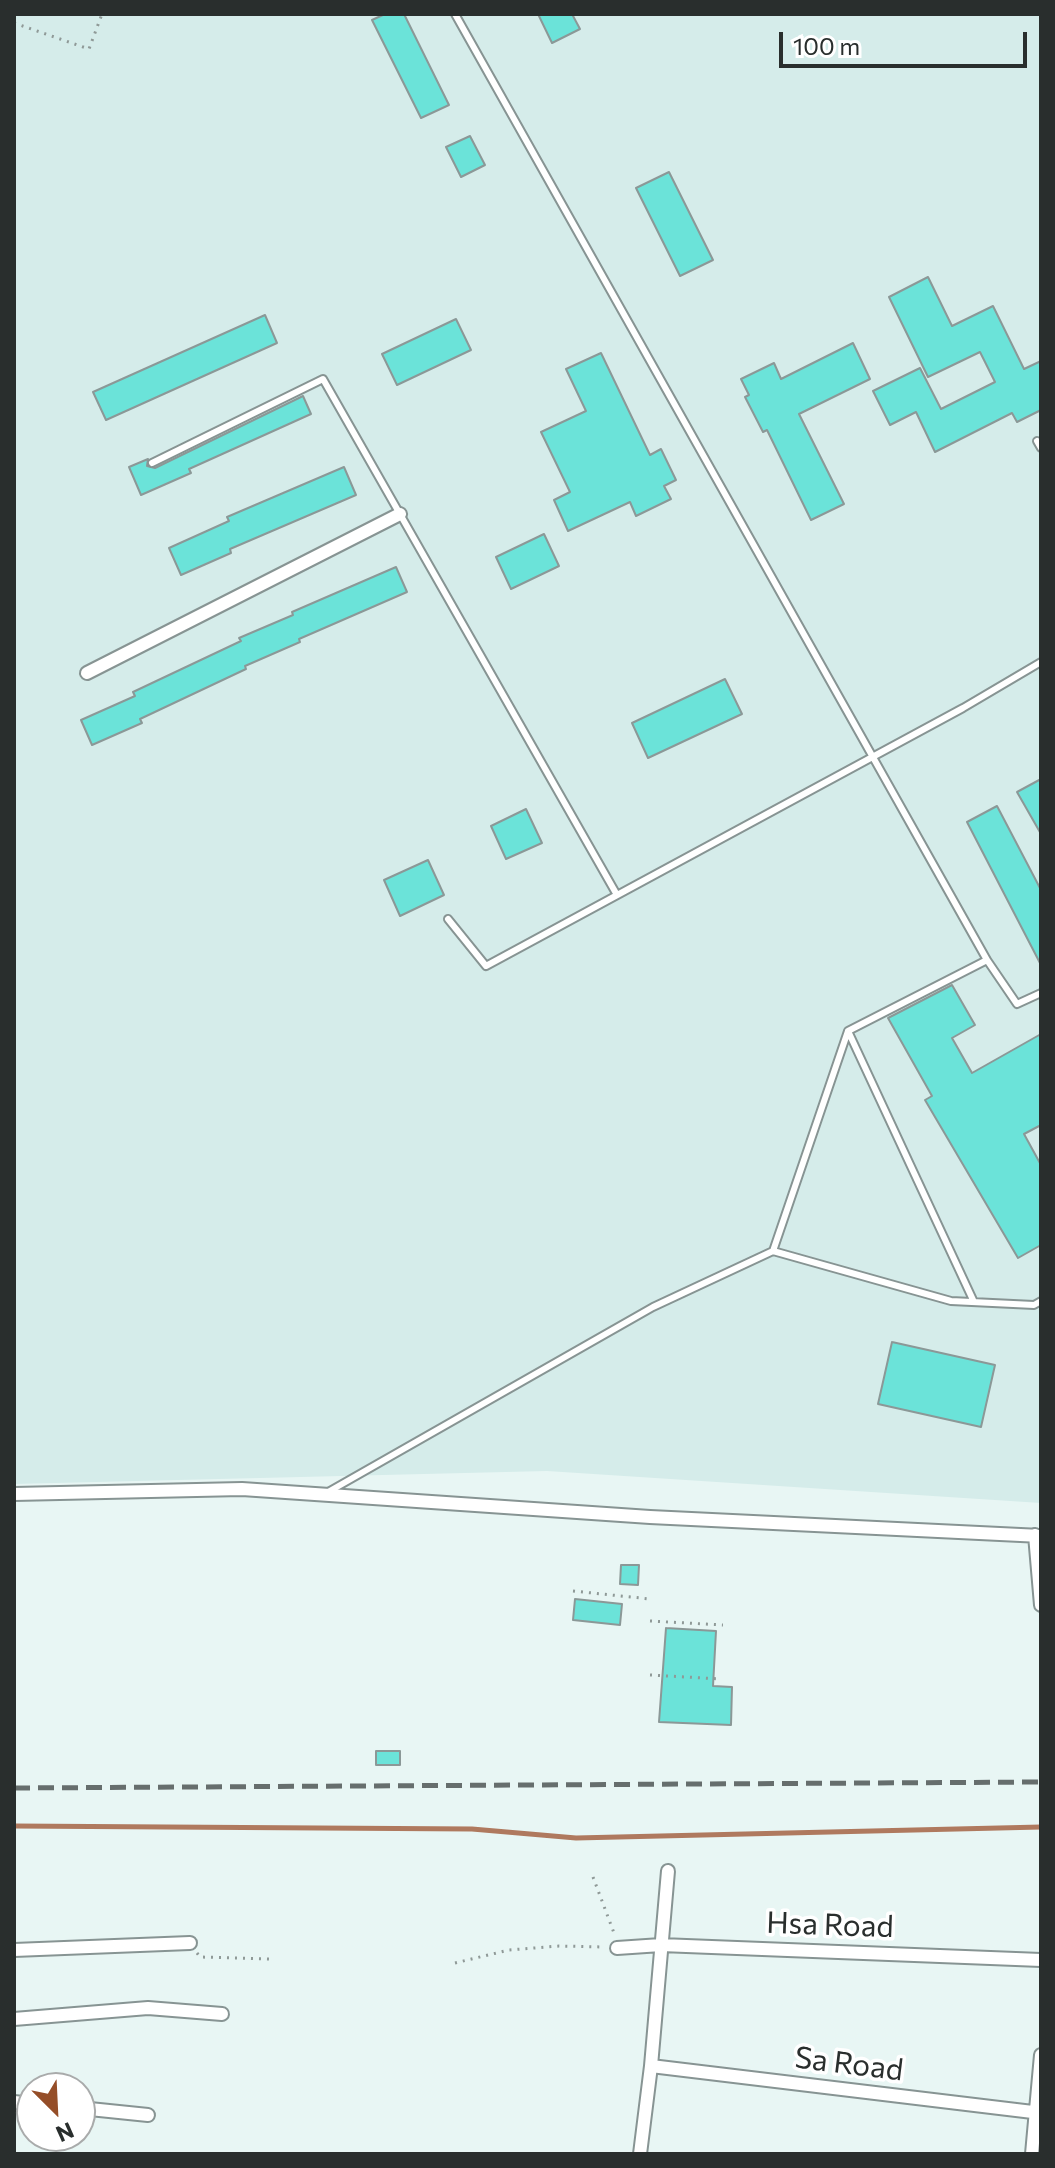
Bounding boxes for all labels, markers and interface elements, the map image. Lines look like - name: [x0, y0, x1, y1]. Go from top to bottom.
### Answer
- scale bar: [783, 16, 1031, 66]
- text: 100 m: [793, 31, 860, 60]
- street label: Hsa Road: [766, 1905, 894, 1945]
- street label: Sa Road: [793, 2039, 905, 2089]
- north arrow: [16, 2072, 96, 2152]
- text: N: [52, 2117, 78, 2148]

